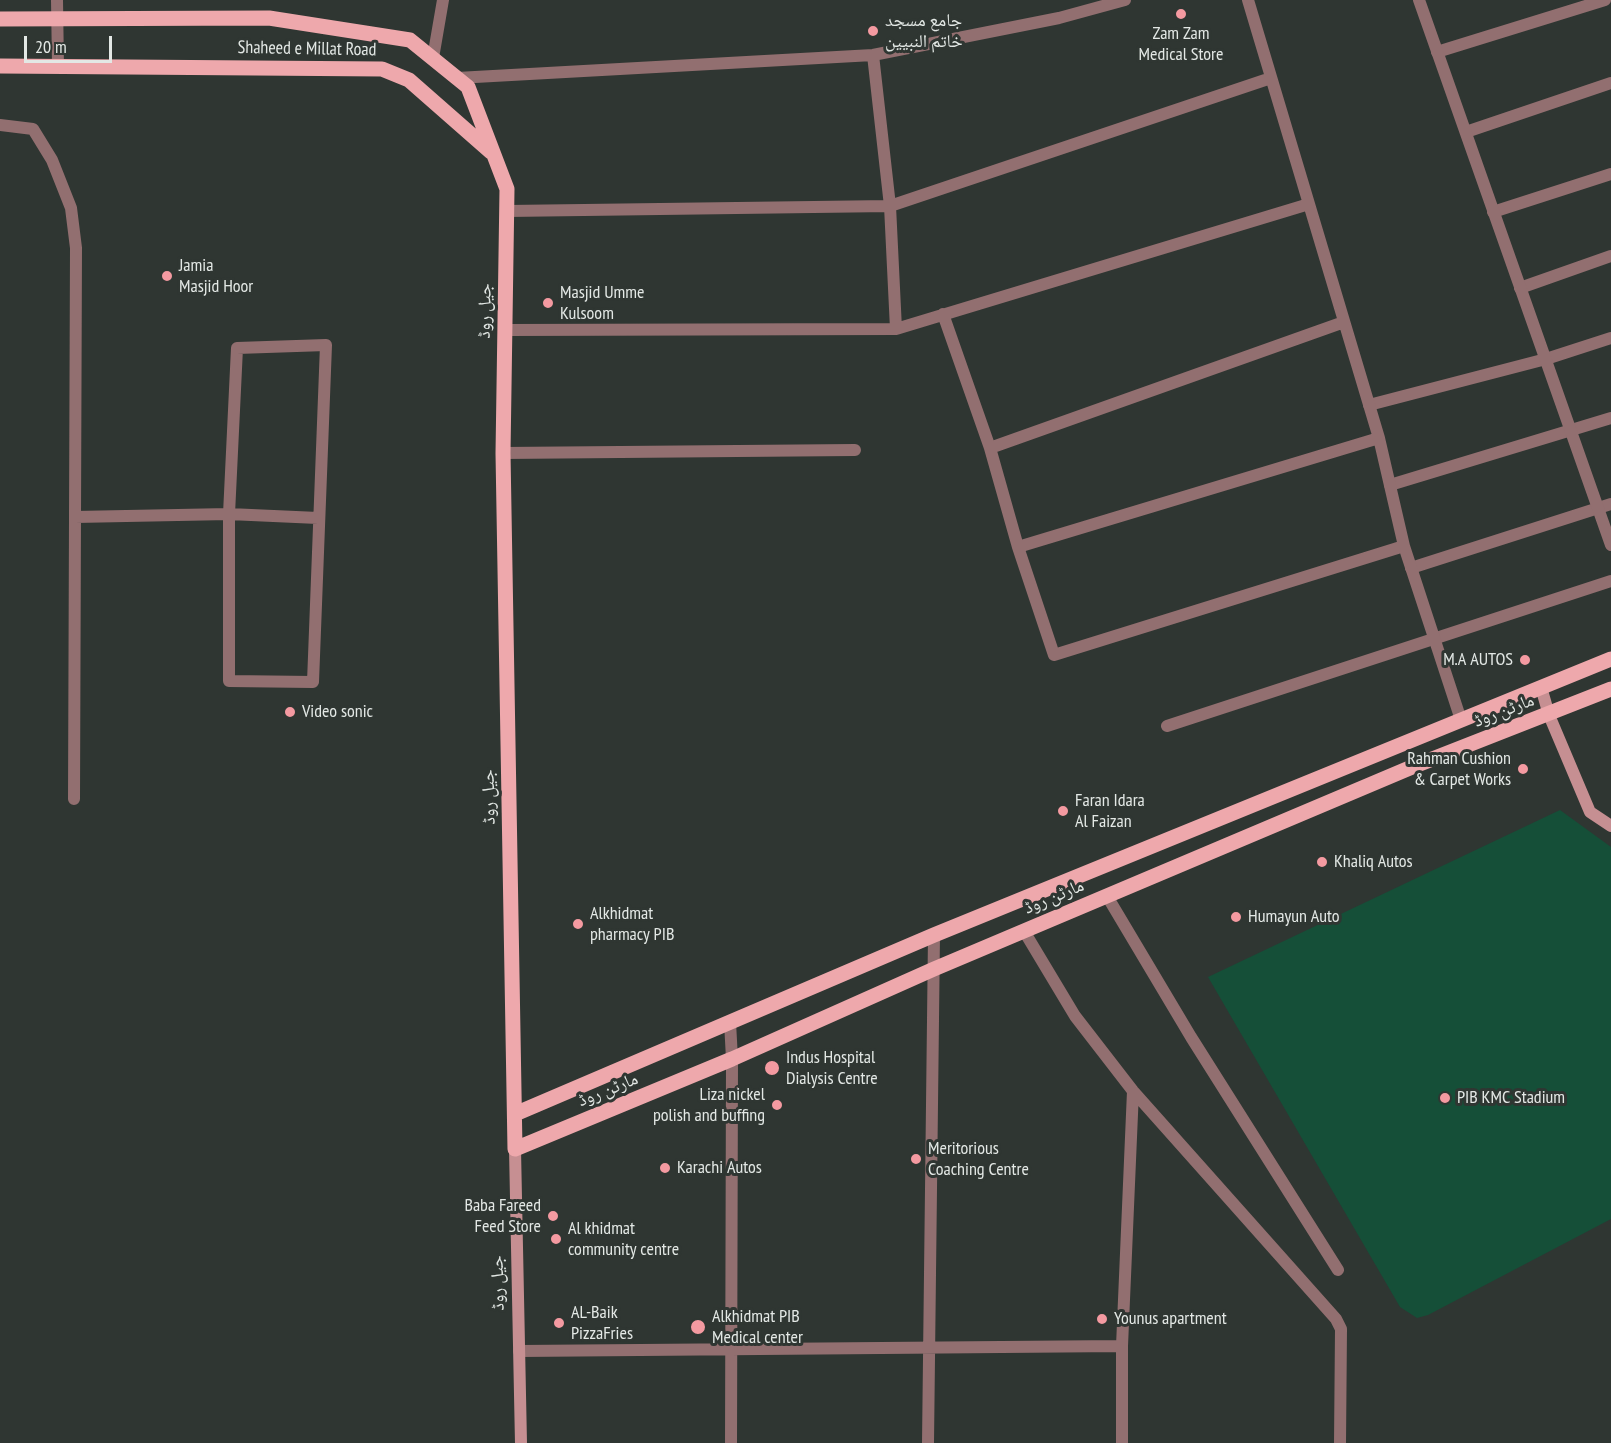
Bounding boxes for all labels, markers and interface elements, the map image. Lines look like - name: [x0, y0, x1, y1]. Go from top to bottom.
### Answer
- marker: Zam Zam Medical Store: [1174, 7, 1188, 21]
- place label: جامع مسجد خاتم النبیین: [885, 10, 963, 52]
- place label: Zam Zam Medical Store: [1139, 23, 1223, 66]
- scale bar: [27, 24, 116, 62]
- marker: جامع مسجد خاتم النبیین: [866, 24, 880, 38]
- text: 20 m: [35, 35, 67, 58]
- street label: Shaheed e Millat Road: [237, 37, 377, 61]
- place label: Jamia Masjid Hoor: [179, 255, 253, 298]
- marker: Jamia Masjid Hoor: [160, 269, 174, 283]
- place label: Masjid Umme Kulsoom: [560, 282, 644, 324]
- street label: جیل روڈ: [474, 283, 496, 339]
- marker: Masjid Umme Kulsoom: [541, 296, 555, 310]
- place label: M.A AUTOS: [1443, 649, 1513, 671]
- marker: M.A AUTOS: [1518, 653, 1532, 667]
- street label: مارٹن روڈ: [1471, 690, 1537, 732]
- place label: Video sonic: [302, 701, 373, 723]
- marker: Video sonic: [283, 705, 297, 719]
- place label: Rahman Cushion & Carpet Works: [1407, 748, 1511, 790]
- marker: Rahman Cushion & Carpet Works: [1516, 762, 1530, 776]
- street label: جیل روڈ: [478, 769, 500, 825]
- place label: Faran Idara Al Faizan: [1075, 790, 1145, 832]
- marker: Faran Idara Al Faizan: [1056, 804, 1070, 818]
- place label: Khaliq Autos: [1334, 851, 1413, 873]
- marker: Khaliq Autos: [1315, 855, 1329, 869]
- street label: مارٹن روڈ: [1021, 875, 1087, 919]
- place label: Alkhidmat pharmacy PIB: [590, 903, 674, 946]
- place label: Humayun Auto: [1248, 906, 1340, 928]
- marker: Humayun Auto: [1229, 910, 1243, 924]
- marker: Alkhidmat pharmacy PIB: [571, 917, 585, 931]
- place label: Indus Hospital Dialysis Centre: [786, 1047, 878, 1090]
- marker: Indus Hospital Dialysis Centre: [763, 1059, 781, 1077]
- street label: مارٹن روڈ: [575, 1068, 641, 1112]
- place label: Liza nickel polish and buffing: [653, 1084, 765, 1126]
- place label: PIB KMC Stadium: [1457, 1087, 1565, 1109]
- marker: PIB KMC Stadium: [1438, 1091, 1452, 1105]
- marker: Liza nickel polish and buffing: [770, 1098, 784, 1112]
- place label: Meritorious Coaching Centre: [928, 1138, 1029, 1180]
- marker: Meritorious Coaching Centre: [909, 1152, 923, 1166]
- place label: Karachi Autos: [677, 1157, 762, 1179]
- marker: Karachi Autos: [658, 1161, 672, 1175]
- place label: Baba Fareed Feed Store: [464, 1195, 541, 1238]
- marker: Baba Fareed Feed Store: [546, 1209, 560, 1223]
- place label: Al khidmat community centre: [568, 1218, 679, 1260]
- marker: Al khidmat community centre: [549, 1232, 563, 1246]
- street label: جیل روڈ: [487, 1255, 509, 1311]
- place label: AL-Baik PizzaFries: [571, 1302, 633, 1344]
- place label: Alkhidmat PIB Medical center: [712, 1306, 803, 1348]
- place label: Younus apartment: [1114, 1308, 1227, 1330]
- marker: Younus apartment: [1095, 1312, 1109, 1326]
- marker: AL-Baik PizzaFries: [552, 1316, 566, 1330]
- marker: Alkhidmat PIB Medical center: [689, 1318, 707, 1336]

